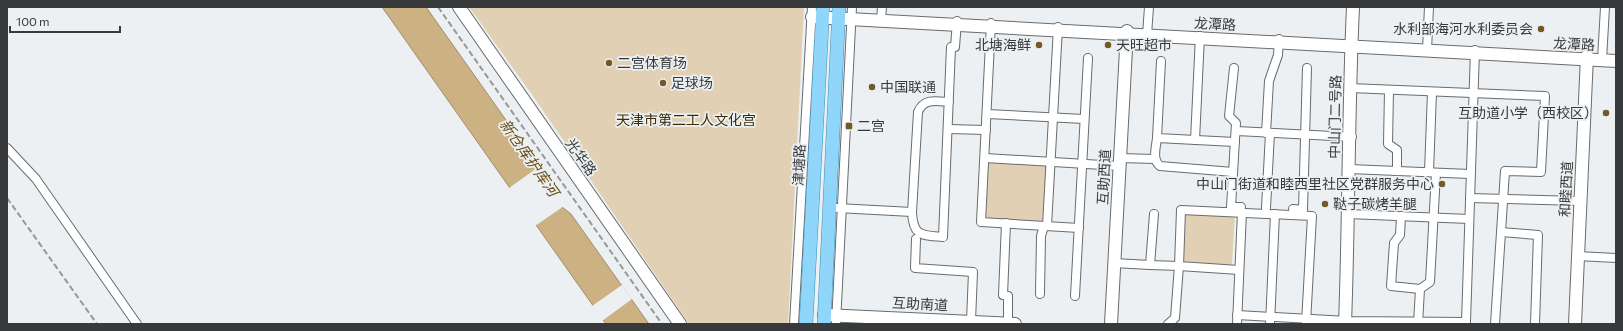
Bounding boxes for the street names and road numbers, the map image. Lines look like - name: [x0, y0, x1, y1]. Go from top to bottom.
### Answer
- street label: 龙潭路: [1194, 14, 1236, 33]
- street label: 龙潭路: [1553, 34, 1595, 53]
- street label: 中山门二号路: [1325, 75, 1344, 159]
- street label: 光华路: [562, 135, 600, 179]
- street label: 津塘路: [789, 144, 808, 186]
- street label: 互助西道: [1094, 149, 1113, 205]
- street label: 和睦西道: [1556, 161, 1575, 217]
- street label: 互助南道: [892, 294, 948, 313]

